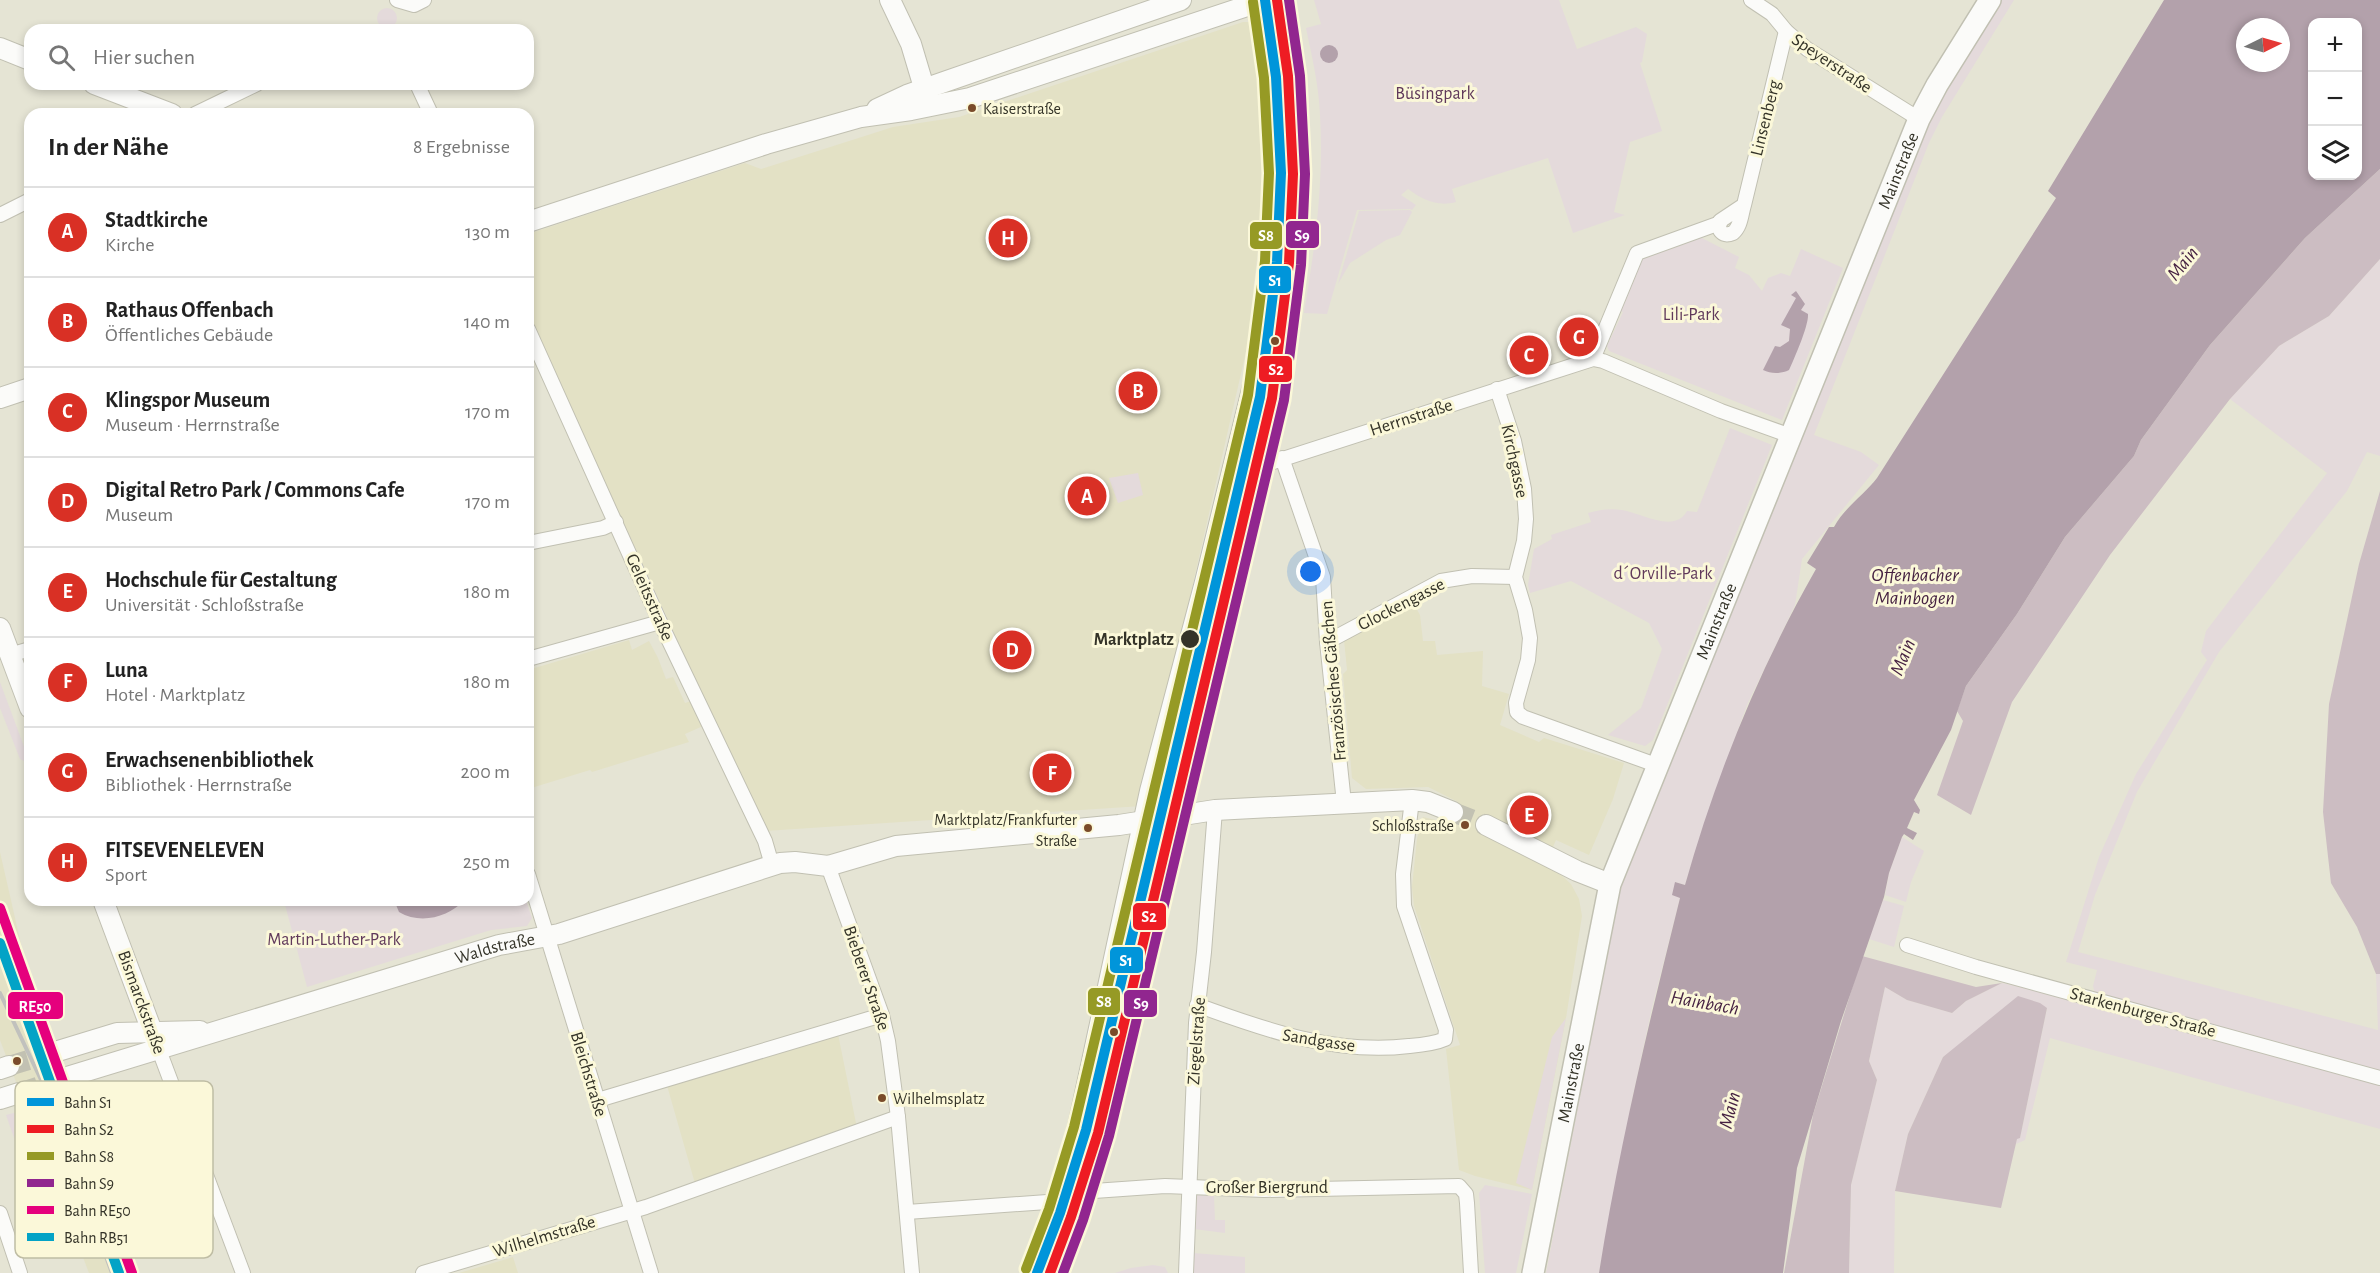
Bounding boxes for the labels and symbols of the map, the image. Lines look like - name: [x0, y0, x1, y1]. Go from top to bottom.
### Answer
- north arrow: [2236, 18, 2290, 72]
- street label: Speyerstraße: [1788, 31, 1875, 97]
- street label: Linsenberg: [1748, 78, 1784, 158]
- park label: Büsingpark: [1395, 85, 1475, 103]
- place label: Kaiserstraße: [983, 101, 1061, 117]
- marker: Kaiserstraße: [966, 102, 978, 114]
- street label: Mainstraße: [1876, 130, 1923, 212]
- pin: H: [988, 216, 1028, 260]
- line badge: S9: [1285, 220, 1320, 249]
- line badge: S8: [1249, 221, 1283, 250]
- text: S8: [1258, 228, 1274, 244]
- text: S9: [1294, 228, 1310, 244]
- water label: Main: [2163, 243, 2202, 284]
- line badge: S1: [1258, 265, 1292, 294]
- text: S1: [1268, 273, 1282, 289]
- park label: Lili-Park: [1663, 306, 1720, 324]
- pin: G: [1560, 314, 1598, 360]
- pin: C: [1510, 332, 1549, 378]
- unlabelled marker: [1269, 335, 1281, 347]
- line badge: S2: [1258, 355, 1293, 383]
- text: S2: [1268, 362, 1284, 378]
- pin: B: [1118, 368, 1158, 414]
- street label: Herrnstraße: [1368, 396, 1455, 440]
- street label: Kirchgasse: [1497, 423, 1531, 500]
- pin: A: [1068, 474, 1106, 518]
- street label: Geleitsstraße: [622, 551, 676, 643]
- your location: [1296, 557, 1325, 586]
- park label: d´Orville-Park: [1614, 565, 1713, 583]
- water label: Offenbacher Mainbogen: [1871, 565, 1959, 608]
- street label: Glockengasse: [1355, 575, 1448, 634]
- street label: Mainstraße: [1694, 581, 1741, 662]
- street label: Französisches Gäßchen: [1318, 600, 1350, 762]
- pin: D: [992, 628, 1032, 672]
- marker: Marktplatz: [1179, 628, 1201, 650]
- place label: Marktplatz: [1094, 631, 1174, 649]
- water label: Main: [1887, 636, 1919, 678]
- pin: F: [1032, 750, 1072, 796]
- pin: E: [1510, 792, 1549, 838]
- place label: Marktplatz/Frankfurter Straße: [934, 812, 1078, 849]
- place label: Schloßstraße: [1372, 818, 1454, 834]
- marker: Schloßstraße: [1459, 819, 1471, 831]
- marker: Marktplatz/Frankfurter Straße: [1082, 822, 1094, 834]
- line badge: S2: [1132, 902, 1167, 931]
- text: S2: [1141, 909, 1157, 925]
- street label: Bieberer Straße: [840, 924, 892, 1033]
- park label: Martin-Luther-Park: [267, 931, 402, 949]
- street label: Waldstraße: [453, 931, 536, 968]
- line badge: S1: [1109, 946, 1144, 974]
- street label: Bismarckstraße: [114, 948, 168, 1057]
- text: S1: [1119, 953, 1133, 969]
- street label: Starkenburger Straße: [2068, 985, 2218, 1041]
- line badge: S8: [1087, 987, 1121, 1016]
- water label: Hainbach: [1669, 987, 1740, 1019]
- line badge: S9: [1123, 989, 1158, 1018]
- line badge: RE50: [7, 991, 64, 1020]
- text: S8: [1096, 994, 1112, 1010]
- text: S9: [1133, 996, 1149, 1012]
- street label: Ziegelstraße: [1185, 996, 1209, 1086]
- text: RE50: [19, 999, 51, 1015]
- unlabelled marker: [1108, 1026, 1120, 1038]
- street label: Sandgasse: [1281, 1026, 1356, 1056]
- street label: Bleichstraße: [567, 1030, 609, 1119]
- street label: Mainstraße: [1555, 1042, 1588, 1124]
- unlabelled marker: [11, 1055, 23, 1067]
- legend: [15, 1081, 213, 1258]
- water label: Main: [1716, 1090, 1744, 1131]
- place label: Wilhelmsplatz: [893, 1091, 985, 1107]
- marker: Wilhelmsplatz: [876, 1092, 888, 1104]
- text: Bahn S1: [64, 1095, 112, 1111]
- text: Bahn S2: [64, 1122, 114, 1138]
- text: Bahn S8: [64, 1149, 114, 1165]
- text: Bahn S9: [64, 1176, 114, 1192]
- street label: Großer Biergrund: [1206, 1179, 1328, 1197]
- text: Bahn RE50: [64, 1203, 131, 1219]
- street label: Wilhelmstraße: [491, 1213, 598, 1261]
- text: Bahn RB51: [64, 1230, 129, 1246]

